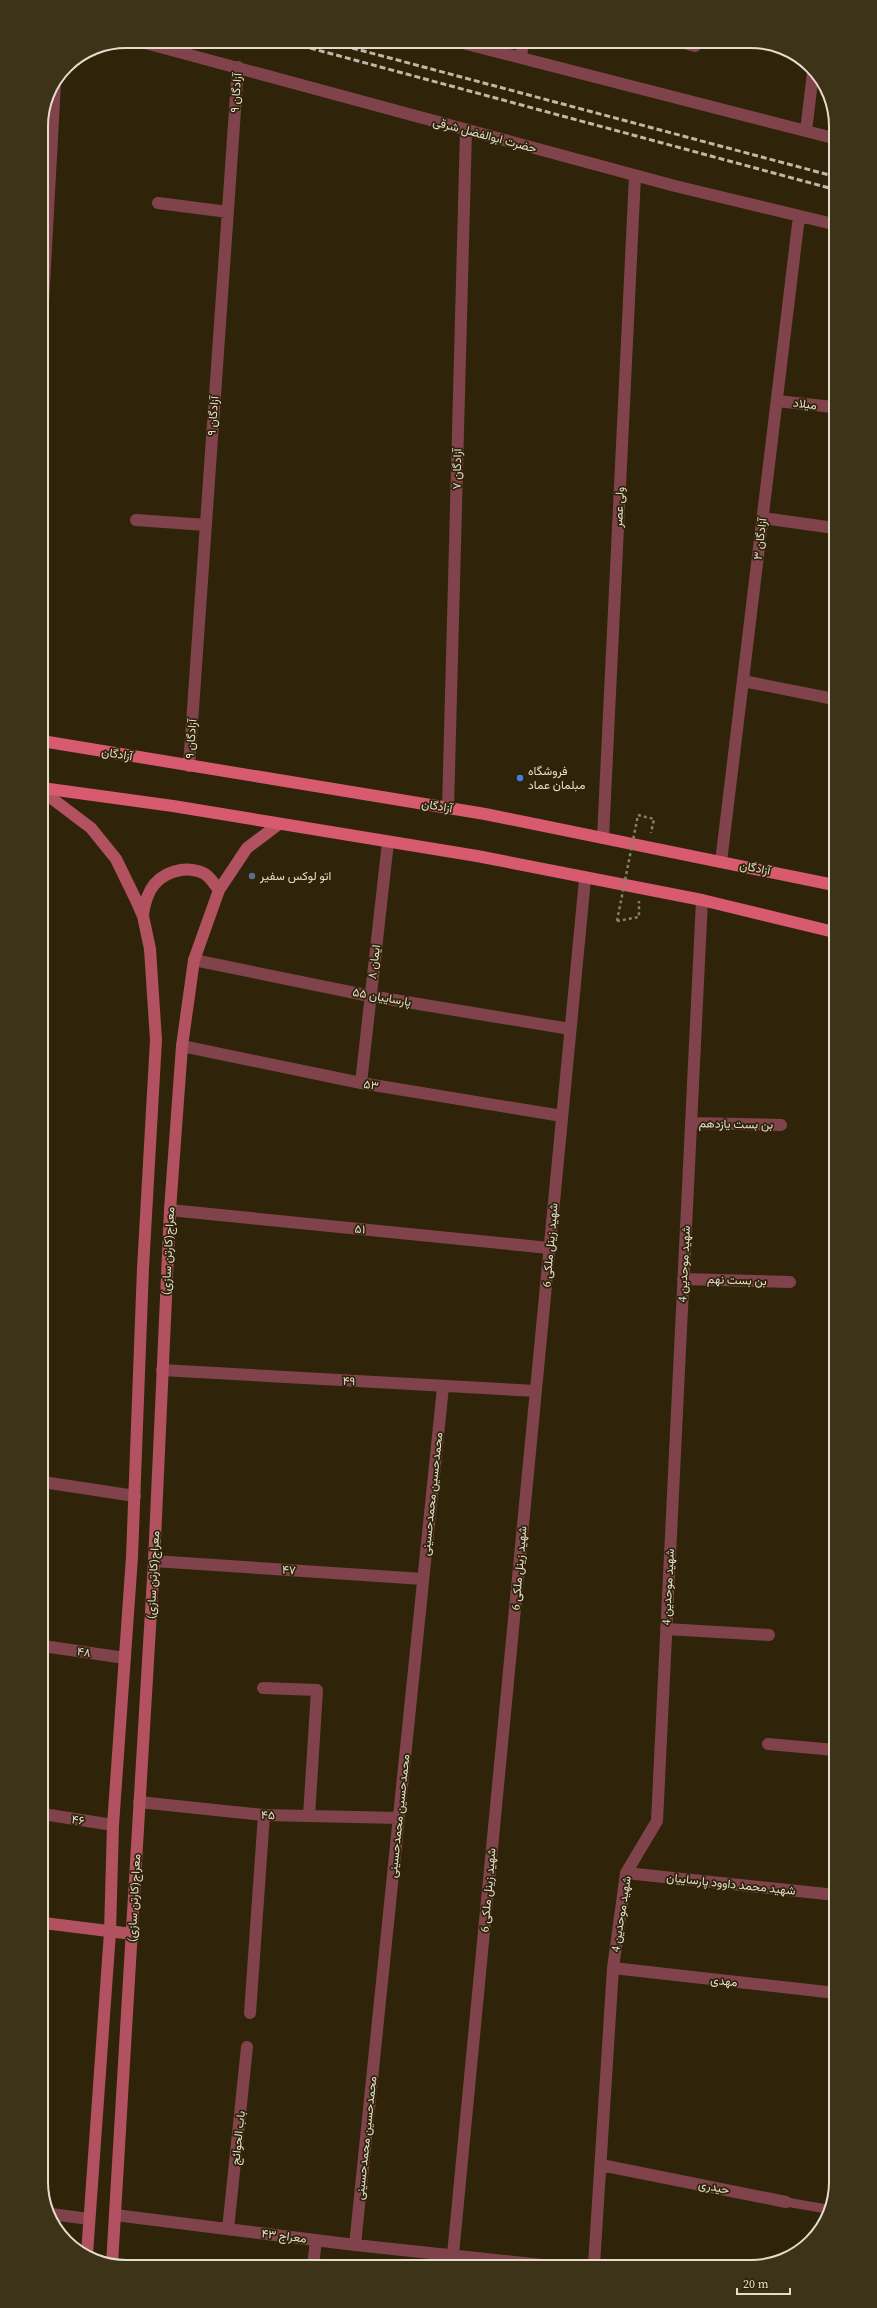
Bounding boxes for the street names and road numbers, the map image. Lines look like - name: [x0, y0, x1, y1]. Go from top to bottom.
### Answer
- street label: ۹ آزادگان: [227, 71, 245, 113]
- street label: حضرت ابوالفضل شرقی: [431, 113, 539, 157]
- street label: ۹ آزادگان: [204, 394, 222, 436]
- street label: میلاد: [792, 395, 818, 413]
- street label: ۷ آزادگان: [449, 447, 465, 490]
- street label: ولی عصر: [610, 486, 628, 529]
- street label: ۳ آزادگان: [750, 516, 771, 561]
- street label: ۹ آزادگان: [182, 717, 200, 759]
- street label: آزادگان: [100, 744, 135, 765]
- street label: آزادگان: [420, 796, 455, 817]
- street label: آزادگان: [738, 857, 773, 879]
- street label: ۸ ایمان: [364, 944, 384, 980]
- street label: پارساییان ۵۵: [351, 984, 413, 1010]
- street label: ۵۳: [362, 1076, 380, 1094]
- street label: بن بست یازدهم: [699, 1115, 773, 1133]
- street label: 6 شهید زینل ملکی: [538, 1202, 562, 1288]
- street label: معراج(کارتن سازی): [158, 1207, 179, 1295]
- street label: ۵۱: [354, 1220, 366, 1238]
- street label: 4 شهید موحدین: [674, 1225, 694, 1303]
- street label: بن بست نهم: [707, 1271, 767, 1289]
- street label: ۴۹: [342, 1373, 356, 1389]
- street label: محمدحسین محمدحسینی: [418, 1431, 446, 1557]
- street label: 6 شهید زینل ملکی: [507, 1525, 531, 1611]
- street label: معراج(کارتن سازی): [143, 1531, 164, 1619]
- street label: 4 شهید موحدین: [658, 1548, 678, 1626]
- street label: ۴۷: [281, 1562, 297, 1578]
- street label: ۴۸: [76, 1643, 92, 1661]
- street label: محمدحسین محمدحسینی: [385, 1753, 413, 1879]
- street label: ۴۵: [261, 1807, 275, 1823]
- street label: ۴۶: [70, 1811, 86, 1829]
- street label: 6 شهید زینل ملکی: [476, 1847, 500, 1933]
- street label: معراج(کارتن سازی): [124, 1854, 145, 1942]
- street label: شهید محمد داوود پارساییان: [666, 1869, 796, 1899]
- street label: 4 شهید موحدین: [607, 1875, 635, 1953]
- street label: مهدی: [710, 1972, 738, 1990]
- street label: محمدحسین محمدحسینی: [352, 2075, 380, 2201]
- street label: باب الحوائج: [227, 2110, 250, 2166]
- street label: حیدری: [697, 2176, 731, 2198]
- street label: معراج ۴۳: [260, 2225, 308, 2248]

